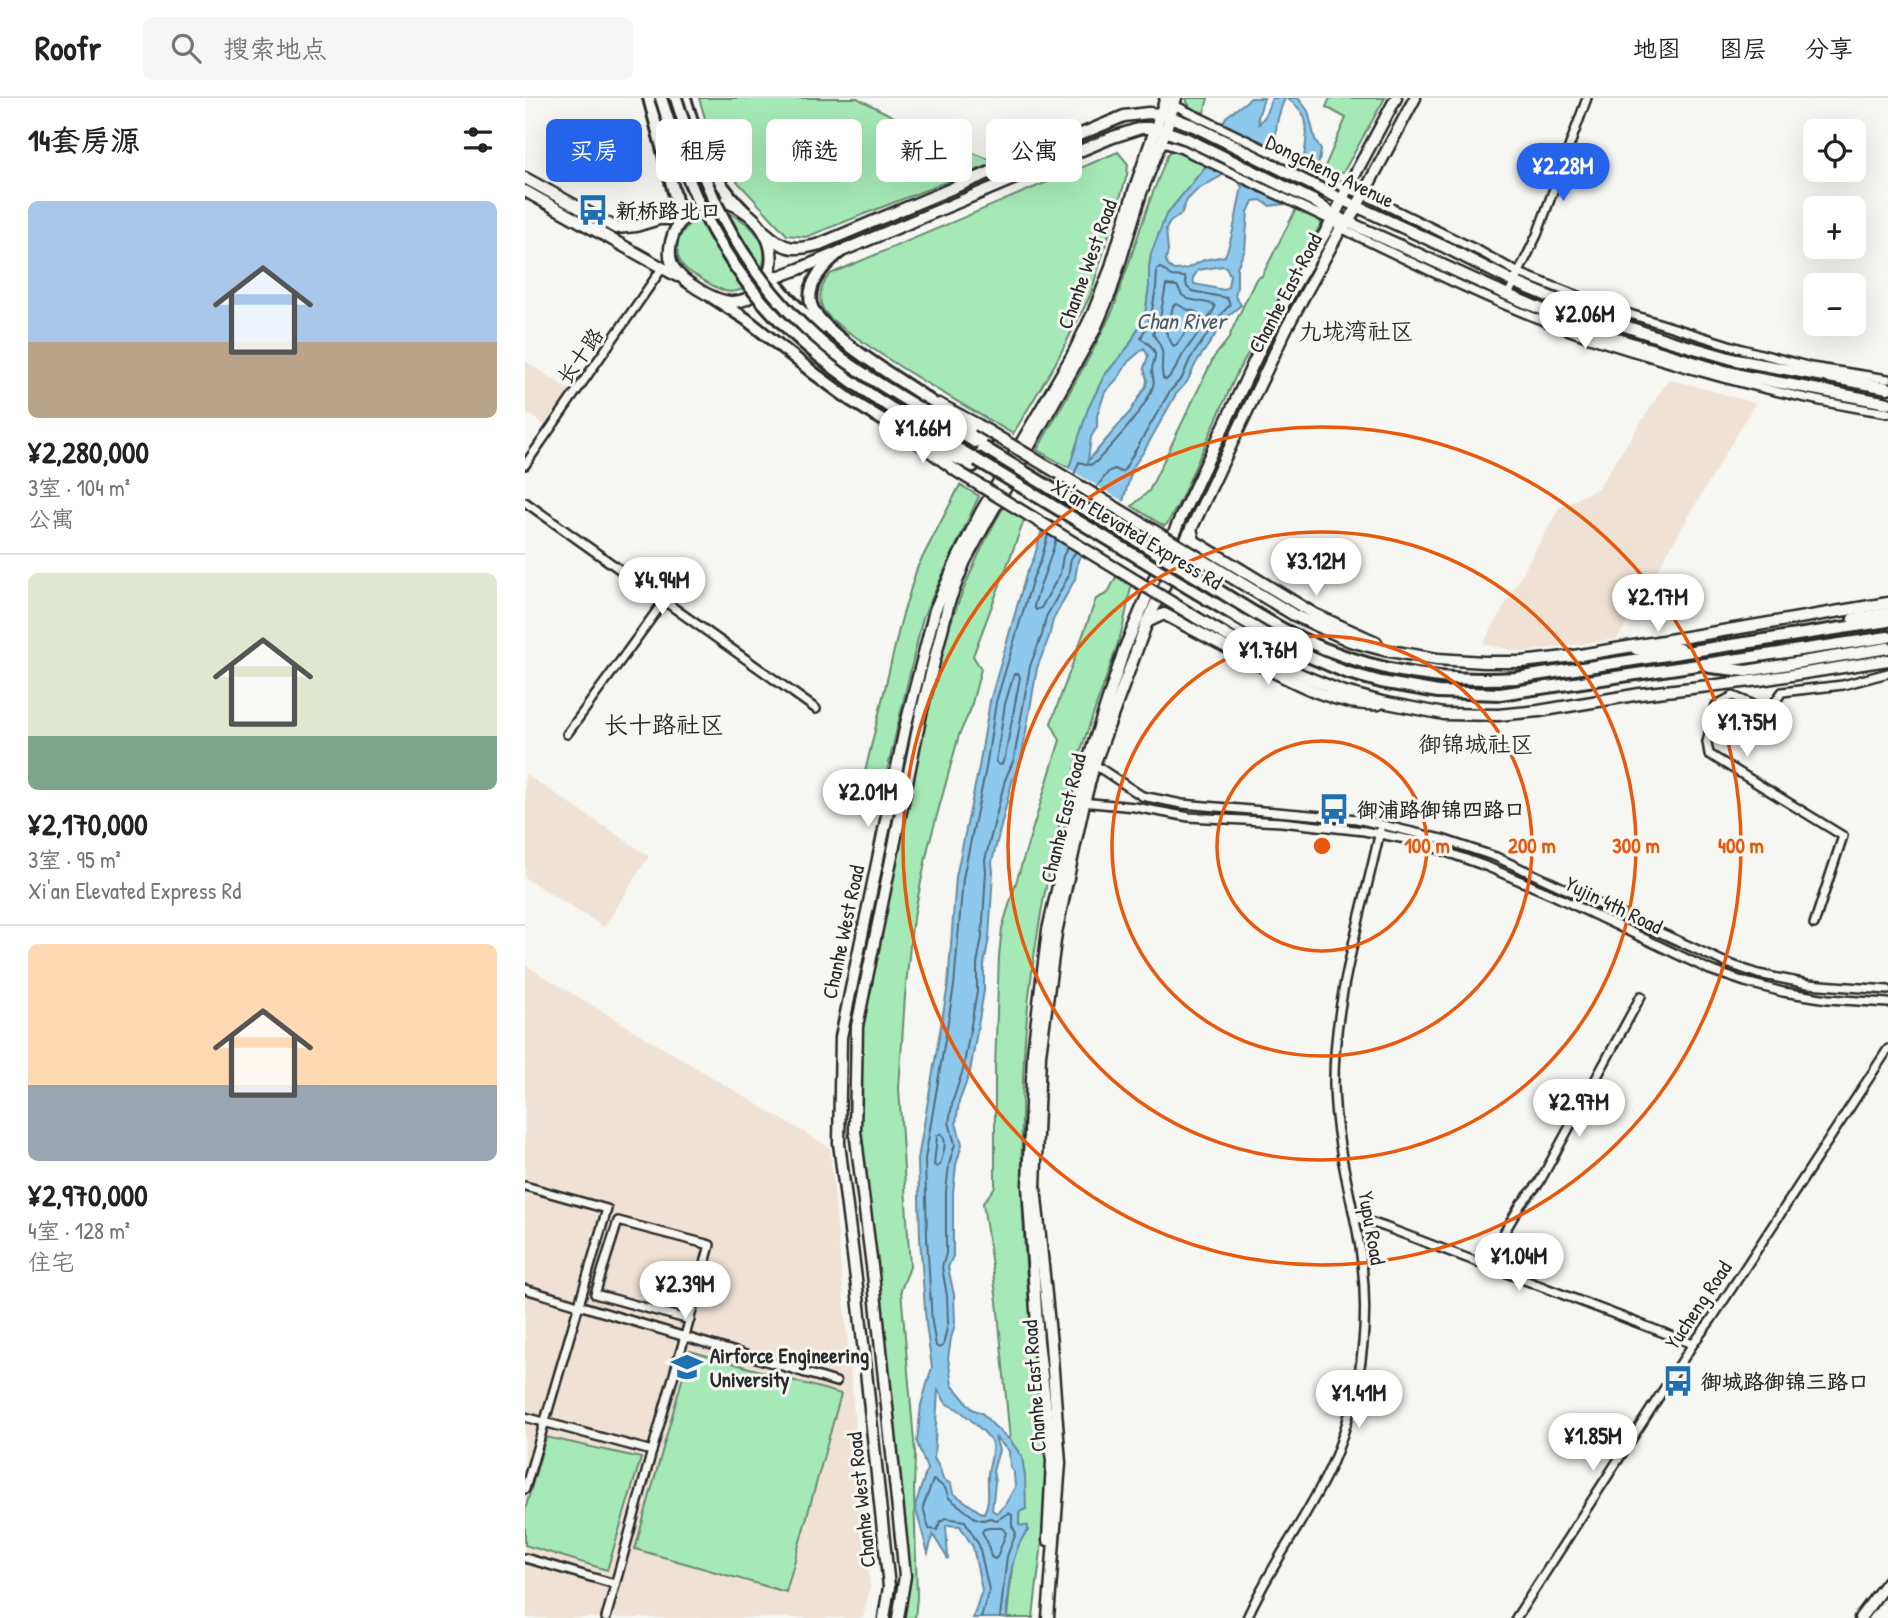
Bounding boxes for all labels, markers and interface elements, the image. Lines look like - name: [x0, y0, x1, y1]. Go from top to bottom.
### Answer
- search box: [143, 17, 633, 80]
- text: Roofr: [35, 26, 101, 70]
- icon: search: [167, 29, 205, 67]
- text: 搜索地点: [223, 31, 327, 66]
- text: 地图: [1633, 32, 1681, 64]
- text: 图层: [1719, 32, 1767, 64]
- text: 分享: [1805, 32, 1853, 64]
- chip: 买房: [546, 119, 642, 182]
- chip: 租房: [656, 119, 752, 182]
- chip: 筛选: [766, 119, 862, 182]
- chip: 新上: [876, 119, 972, 182]
- chip: 公寓: [986, 119, 1082, 182]
- map controls: [1803, 119, 1866, 336]
- button: locate: [1803, 119, 1866, 182]
- text: 14套房源: [28, 120, 140, 160]
- icon: filters: [459, 121, 497, 159]
- street label: Dongcheng Avenue: [1261, 127, 1399, 215]
- pin: ¥2.28M: [1506, 144, 1620, 203]
- text: ¥2.28M: [1533, 150, 1593, 181]
- bus stop icon: 新桥路北口: [576, 193, 610, 227]
- street label: Chanhe West Road: [1050, 195, 1124, 333]
- place label: 新桥路北口: [616, 196, 721, 225]
- button: +: [1803, 196, 1866, 259]
- street label: Chanhe East Road: [1241, 228, 1329, 358]
- icon: home: [200, 247, 326, 373]
- button: −: [1803, 273, 1866, 336]
- pin: ¥2.06M: [1528, 292, 1642, 351]
- text: ¥2.06M: [1555, 298, 1615, 329]
- water label: Chan River: [1136, 305, 1229, 336]
- district label: 九垅湾社区: [1299, 315, 1414, 346]
- street label: 长十路: [550, 322, 610, 390]
- pin: ¥1.66M: [866, 406, 980, 465]
- text: ¥1.66M: [895, 412, 951, 443]
- text: ¥2,280,000: [28, 432, 149, 472]
- street label: Xi'an Elevated Express Rd: [1046, 471, 1228, 597]
- text: 3室 · 104 m²: [28, 472, 130, 503]
- text: 公寓: [28, 503, 74, 534]
- pin: ¥3.12M: [1259, 538, 1373, 598]
- text: ¥3.12M: [1287, 545, 1345, 576]
- pin: ¥4.94M: [605, 558, 719, 617]
- text: ¥4.94M: [635, 564, 689, 595]
- pin: ¥2.17M: [1601, 574, 1715, 634]
- text: ¥2.17M: [1628, 581, 1688, 612]
- icon: home: [200, 619, 326, 745]
- pin: ¥1.76M: [1211, 628, 1325, 687]
- text: ¥1.76M: [1239, 634, 1297, 665]
- pin: ¥1.75M: [1690, 700, 1804, 759]
- text: ¥1.75M: [1718, 706, 1776, 737]
- district label: 长十路社区: [604, 708, 724, 740]
- district label: 御锦城社区: [1419, 728, 1534, 759]
- street label: Chanhe East Road: [1033, 750, 1093, 886]
- pin: ¥2.01M: [811, 770, 925, 829]
- text: ¥2.01M: [839, 776, 897, 807]
- bus stop icon: 御浦路御锦四路口: [1317, 792, 1351, 826]
- place label: 御浦路御锦四路口: [1357, 795, 1525, 824]
- text: ¥2,170,000: [28, 804, 148, 844]
- text: 100 m: [1404, 831, 1450, 860]
- text: 200 m: [1508, 831, 1556, 860]
- text: 300 m: [1612, 831, 1660, 860]
- text: 400 m: [1718, 831, 1764, 860]
- centre of rings: [1310, 834, 1334, 858]
- text: 3室 · 95 m²: [28, 844, 121, 875]
- street label: Chanhe West Road: [815, 863, 871, 1001]
- street label: Yujin 4th Road: [1561, 869, 1667, 941]
- text: Xi'an Elevated Express Rd: [28, 875, 241, 906]
- icon: home: [200, 990, 326, 1116]
- pin: ¥2.97M: [1522, 1080, 1636, 1139]
- text: ¥2.97M: [1549, 1086, 1609, 1117]
- text: ¥2,970,000: [28, 1175, 148, 1215]
- street label: Yupu Road: [1351, 1189, 1393, 1267]
- text: 4室 · 128 m²: [28, 1215, 130, 1246]
- pin: ¥1.04M: [1462, 1234, 1576, 1293]
- text: ¥1.04M: [1491, 1240, 1547, 1271]
- text: 住宅: [28, 1246, 74, 1277]
- street label: Yucheng Road: [1658, 1255, 1738, 1355]
- pin: ¥2.39M: [628, 1262, 742, 1321]
- text: ¥2.39M: [656, 1268, 714, 1299]
- street label: Chanhe East Road: [1015, 1319, 1053, 1453]
- place label: Airforce Engineering University: [710, 1341, 869, 1395]
- school or university icon: Airforce Engineering University: [670, 1350, 704, 1384]
- bus stop icon: 御城路御锦三路口: [1661, 1364, 1695, 1398]
- place label: 御城路御锦三路口: [1701, 1367, 1869, 1396]
- pin: ¥1.41M: [1302, 1370, 1416, 1430]
- text: ¥1.41M: [1332, 1377, 1386, 1408]
- pin: ¥1.85M: [1536, 1414, 1650, 1473]
- text: ¥1.85M: [1564, 1420, 1622, 1451]
- street label: Chanhe West Road: [839, 1431, 883, 1569]

